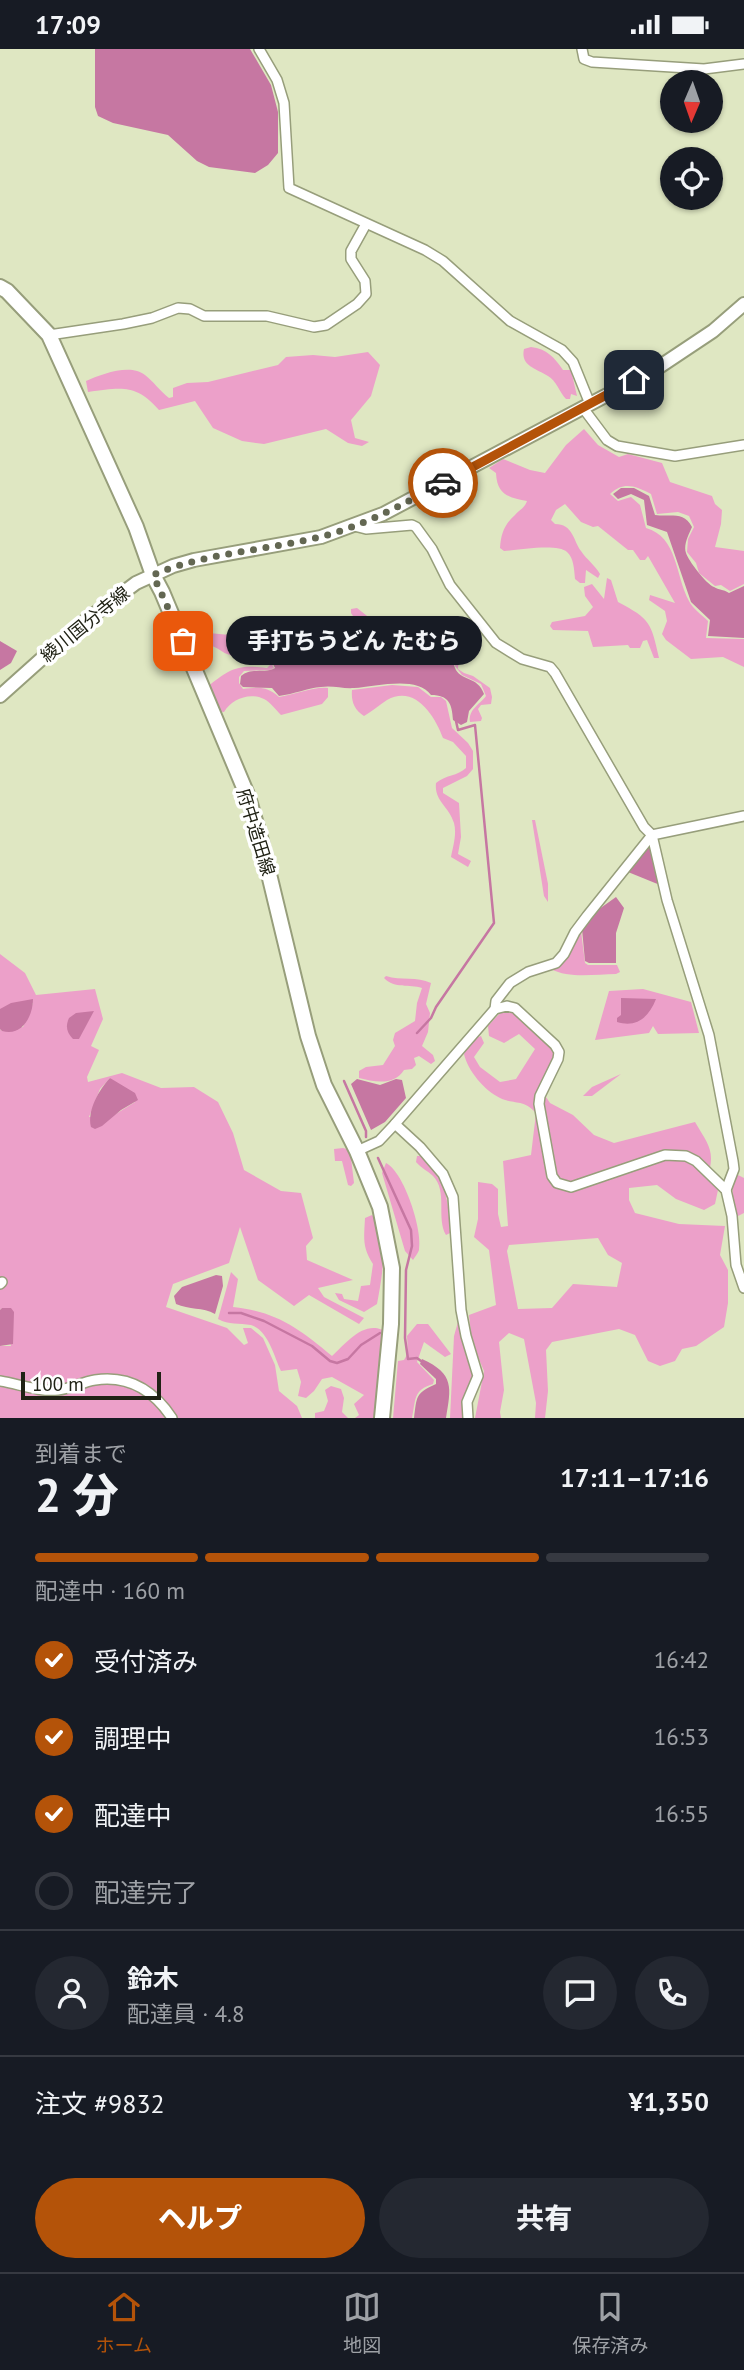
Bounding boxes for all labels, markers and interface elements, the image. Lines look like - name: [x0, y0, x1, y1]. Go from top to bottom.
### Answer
- text: 17:09: [35, 8, 101, 41]
- north arrow: [660, 70, 723, 133]
- map controls: [660, 70, 723, 210]
- button: locate: [660, 147, 723, 210]
- pin: [604, 350, 664, 410]
- icon: home: [615, 361, 653, 399]
- courier: [408, 448, 478, 518]
- icon: car: [424, 464, 462, 502]
- street label: 綾川国分寺線: [36, 581, 134, 667]
- pin: [153, 611, 213, 671]
- callout: 手打ちうどん たむら: [225, 617, 480, 665]
- icon: bag: [164, 622, 202, 660]
- text: 手打ちうどん たむら: [248, 626, 460, 655]
- street label: 府中造田線: [232, 786, 280, 878]
- scale bar: [21, 1369, 161, 1401]
- text: 100 m: [32, 1372, 84, 1396]
- text: 到着まで: [35, 1439, 127, 1468]
- text: 17:11–17:16: [560, 1461, 709, 1494]
- text: 2 分: [35, 1465, 119, 1525]
- text: 配達中 · 160 m: [35, 1576, 185, 1605]
- icon: check: [35, 1641, 73, 1679]
- text: 受付済み: [94, 1645, 198, 1678]
- text: 16:42: [654, 1645, 709, 1674]
- icon: check: [35, 1718, 73, 1756]
- text: 調理中: [94, 1722, 172, 1755]
- text: 16:53: [654, 1722, 709, 1751]
- icon: check: [35, 1795, 73, 1833]
- text: 配達中: [94, 1799, 172, 1832]
- text: 16:55: [654, 1799, 709, 1828]
- text: 配達完了: [94, 1876, 198, 1909]
- button: person: [35, 1956, 109, 2030]
- button: chat: [543, 1956, 617, 2030]
- button: phone: [635, 1956, 709, 2030]
- text: 鈴木: [127, 1962, 179, 1995]
- text: 配達員 · 4.8: [127, 1999, 244, 2028]
- text: ¥1,350: [629, 2085, 709, 2118]
- text: 注文 #9832: [35, 2087, 165, 2120]
- button: ヘルプ: [35, 2178, 365, 2258]
- button: 共有: [379, 2178, 709, 2258]
- tab: ホーム: [96, 2288, 152, 2357]
- tab: 地図: [343, 2288, 381, 2357]
- tab: 保存済み: [572, 2288, 648, 2357]

